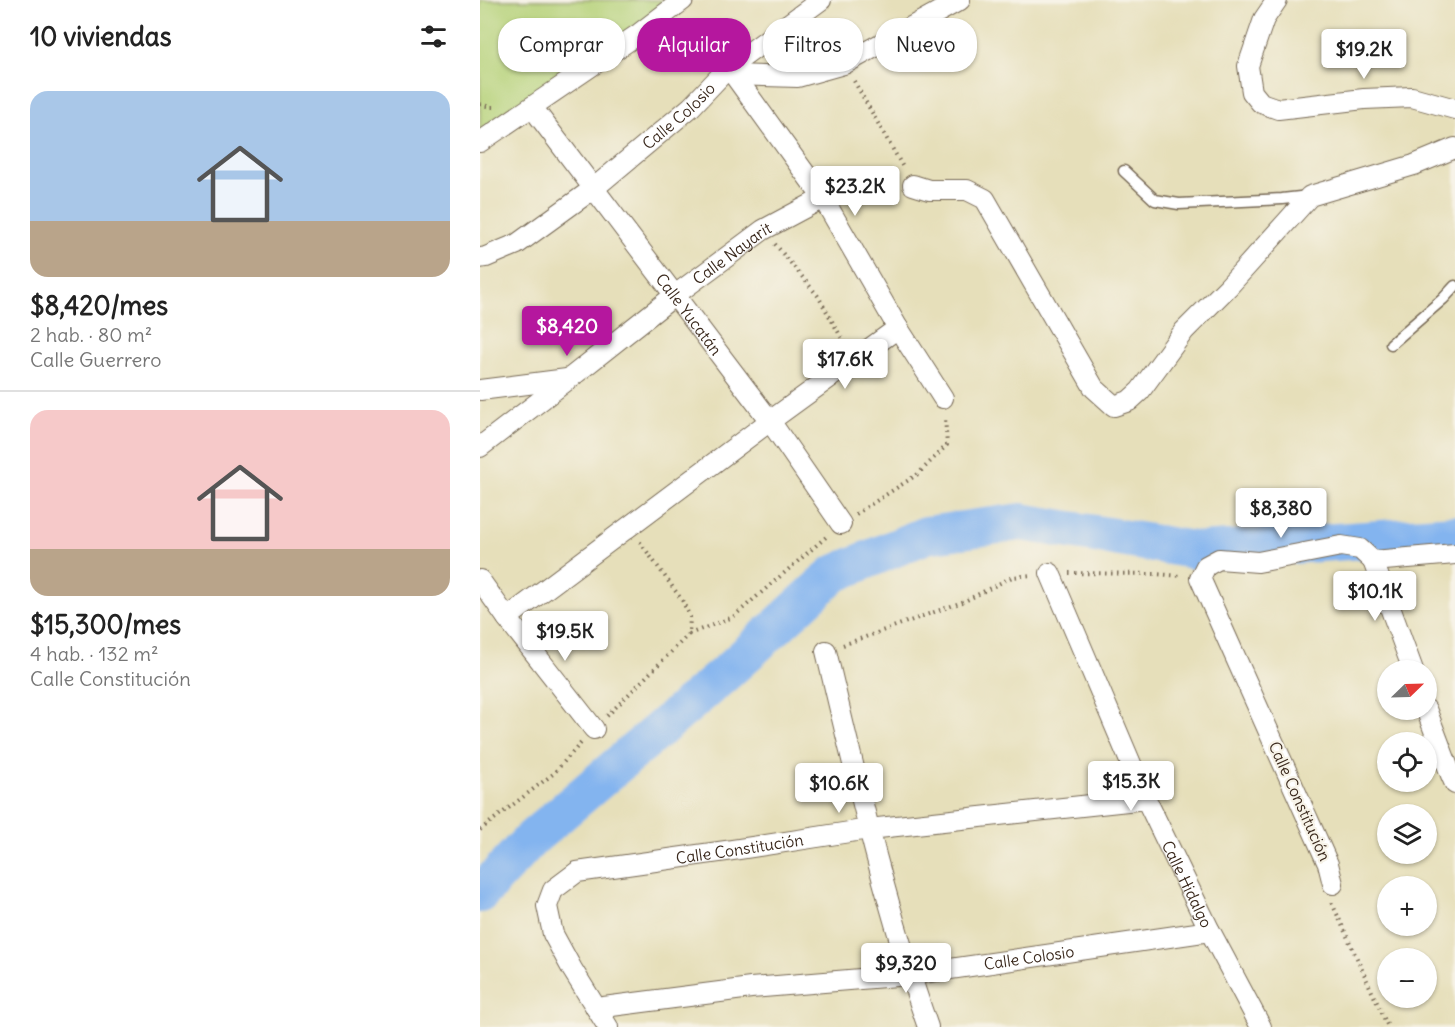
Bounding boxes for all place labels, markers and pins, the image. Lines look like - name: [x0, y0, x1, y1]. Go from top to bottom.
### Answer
- pin: $19.2K: [1315, 29, 1413, 80]
- pin: $23.2K: [806, 166, 904, 217]
- pin: $8,420: [518, 306, 616, 357]
- pin: $17.6K: [796, 339, 894, 390]
- pin: $8,380: [1232, 488, 1330, 539]
- pin: $10.1K: [1326, 571, 1424, 622]
- pin: $19.5K: [516, 611, 614, 662]
- pin: $15.3K: [1082, 761, 1180, 812]
- pin: $10.6K: [790, 763, 888, 814]
- pin: $9,320: [857, 943, 955, 994]

